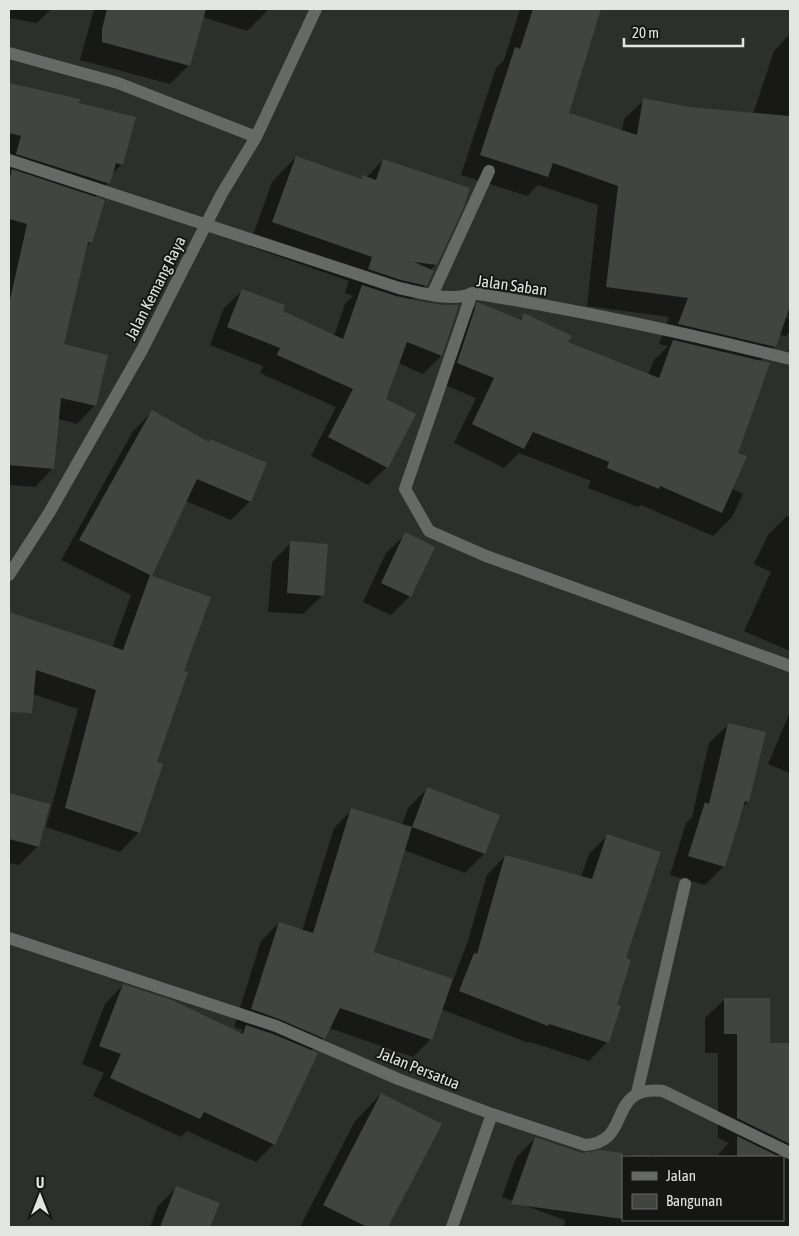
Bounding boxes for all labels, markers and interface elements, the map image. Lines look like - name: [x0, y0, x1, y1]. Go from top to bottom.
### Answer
- scale bar: [624, 15, 743, 47]
- text: 20 m: [632, 24, 659, 41]
- street label: Jalan Kemang Raya: [121, 233, 190, 343]
- street label: Jalan Saban: [476, 271, 548, 299]
- street label: Jalan Persatua: [375, 1043, 463, 1093]
- legend: [622, 1156, 784, 1221]
- text: Jalan: [666, 1167, 696, 1184]
- north arrow: [15, 1171, 65, 1221]
- text: U: [36, 1175, 44, 1191]
- text: Bangunan: [666, 1192, 723, 1209]

